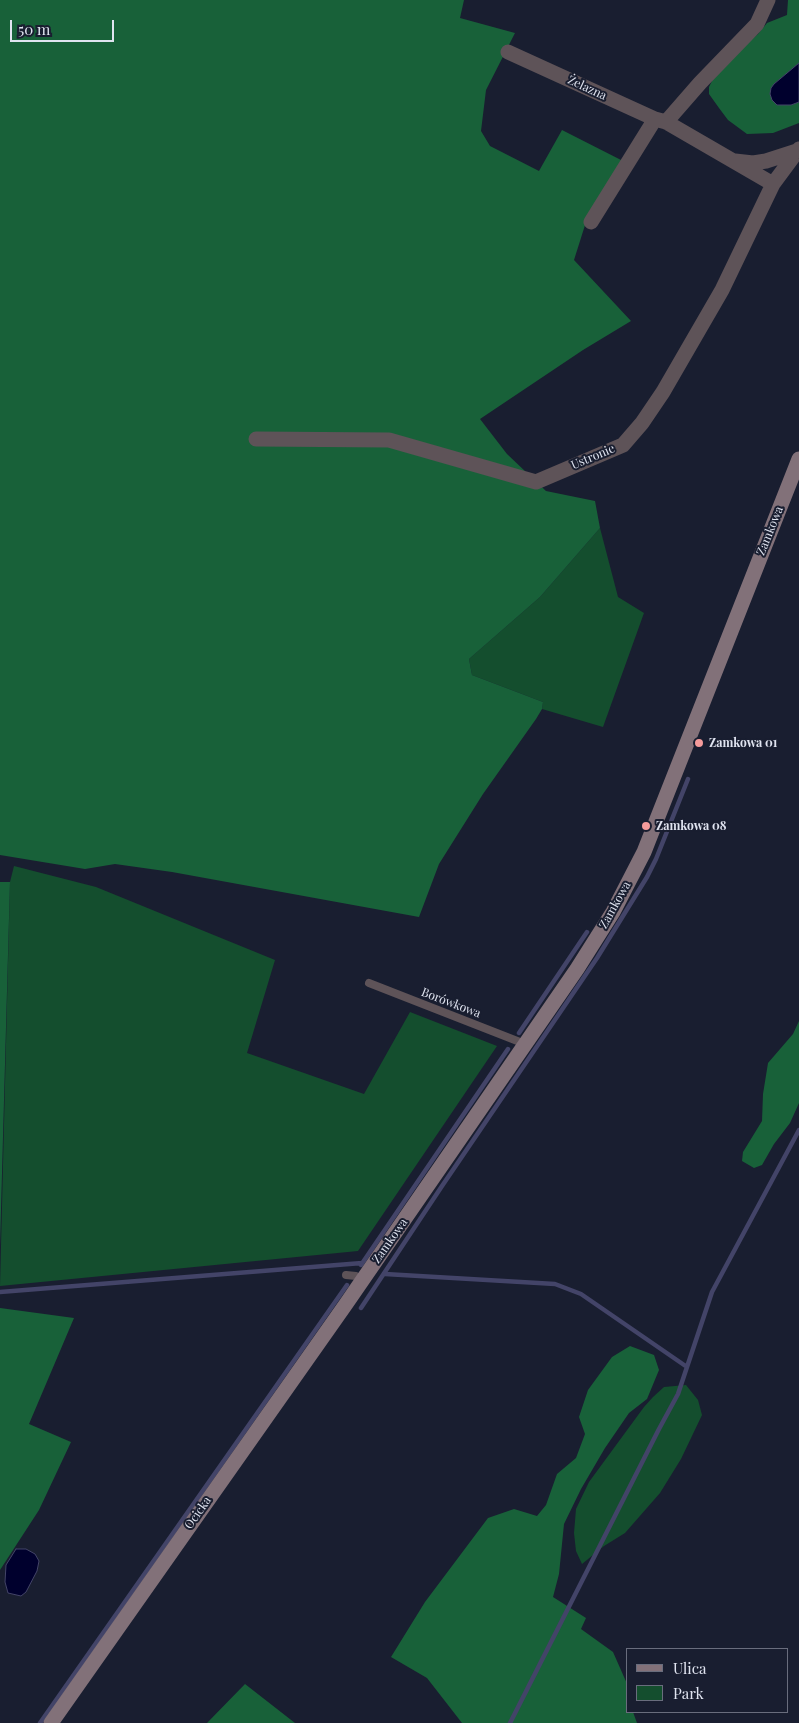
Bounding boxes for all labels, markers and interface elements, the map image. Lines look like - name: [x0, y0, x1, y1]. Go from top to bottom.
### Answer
- scale bar: [12, 10, 116, 42]
- text: 50 m: [18, 19, 50, 39]
- street label: Żelazna: [565, 73, 609, 103]
- street label: Ustronie: [569, 441, 617, 473]
- street label: Zamkowa: [754, 504, 786, 558]
- place label: Zamkowa 01: [709, 736, 777, 750]
- marker: Zamkowa 01: [693, 737, 705, 749]
- place label: Zamkowa 08: [656, 819, 726, 833]
- marker: Zamkowa 08: [640, 820, 652, 832]
- street label: Zamkowa: [596, 879, 634, 931]
- street label: Borówkowa: [419, 985, 483, 1021]
- street label: Zamkowa: [369, 1216, 411, 1266]
- street label: Ocicka: [182, 1494, 214, 1532]
- legend: [626, 1648, 789, 1713]
- text: Ulica: [673, 1658, 706, 1678]
- text: Park: [673, 1683, 704, 1703]

